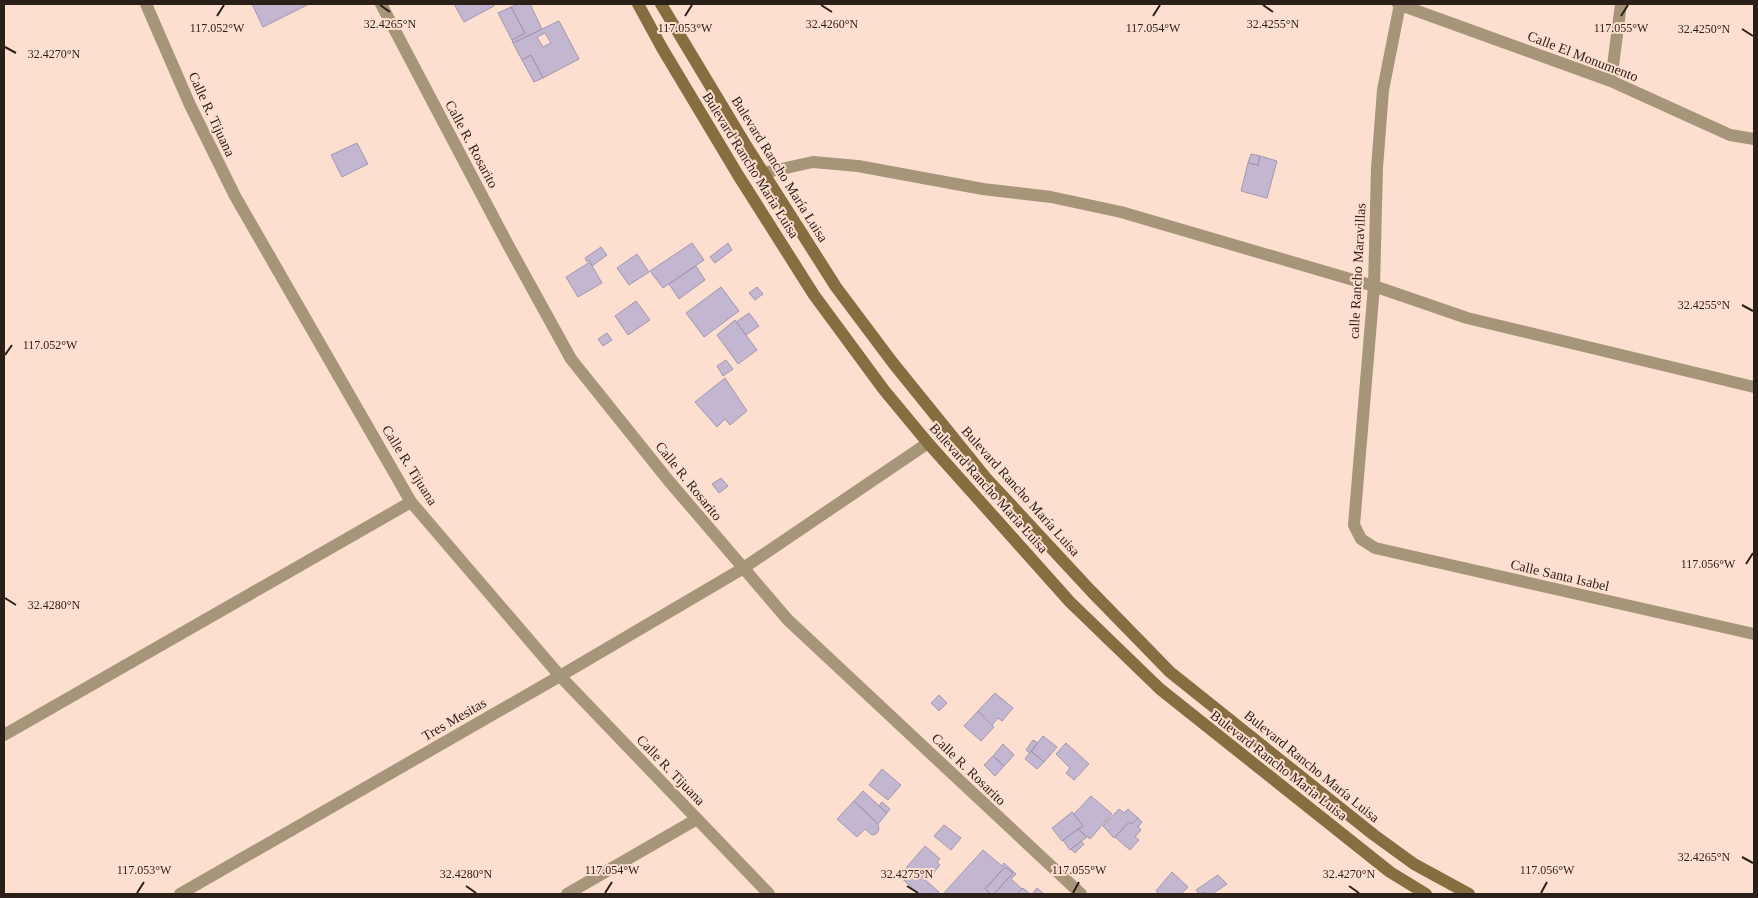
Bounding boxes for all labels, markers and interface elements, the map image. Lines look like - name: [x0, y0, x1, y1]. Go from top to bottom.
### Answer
- text: 32.4265°N: [364, 17, 417, 31]
- text: 32.4260°N: [806, 17, 859, 31]
- text: 32.4255°N: [1247, 17, 1300, 31]
- text: 117.052°W: [190, 21, 245, 35]
- text: 117.053°W: [658, 21, 713, 35]
- text: 117.054°W: [1126, 21, 1181, 35]
- text: 117.055°W: [1594, 21, 1649, 35]
- text: 32.4250°N: [1678, 22, 1731, 36]
- street label: Calle El Monumento: [1525, 28, 1640, 85]
- text: 32.4270°N: [28, 47, 81, 61]
- street label: Calle R. Tijuana: [185, 70, 238, 160]
- street label: Bulevard Rancho Maria Luisa: [699, 90, 802, 242]
- street label: Bulevard Rancho María Luisa: [728, 94, 831, 246]
- street label: Calle R. Rosarito: [442, 98, 501, 191]
- street label: calle Rancho Maravillas: [1346, 203, 1369, 339]
- text: 32.4255°N: [1678, 298, 1731, 312]
- text: 117.052°W: [23, 338, 78, 352]
- street label: Bulevard Rancho Maria Luisa: [926, 420, 1051, 557]
- street label: Calle R. Tijuana: [379, 423, 441, 509]
- street label: Bulevard Rancho María Luisa: [958, 423, 1083, 560]
- street label: Calle R. Rosarito: [652, 439, 725, 524]
- street label: Calle Santa Isabel: [1509, 557, 1611, 594]
- text: 117.056°W: [1681, 557, 1736, 571]
- text: 32.4280°N: [28, 598, 81, 612]
- street label: Tres Mesitas: [420, 695, 489, 744]
- street label: Bulevard Rancho Maria Luisa: [1207, 707, 1351, 824]
- street label: Bulevard Rancho María Luisa: [1241, 707, 1383, 826]
- street label: Calle R. Rosarito: [929, 730, 1009, 808]
- street label: Calle R. Tijuana: [633, 732, 708, 809]
- text: 32.4265°N: [1678, 850, 1731, 864]
- text: 117.053°W: [117, 863, 172, 877]
- text: 117.054°W: [585, 863, 640, 877]
- text: 117.055°W: [1052, 863, 1107, 877]
- text: 117.056°W: [1520, 863, 1575, 877]
- text: 32.4280°N: [440, 867, 493, 881]
- text: 32.4275°N: [881, 867, 934, 881]
- text: 32.4270°N: [1323, 867, 1376, 881]

